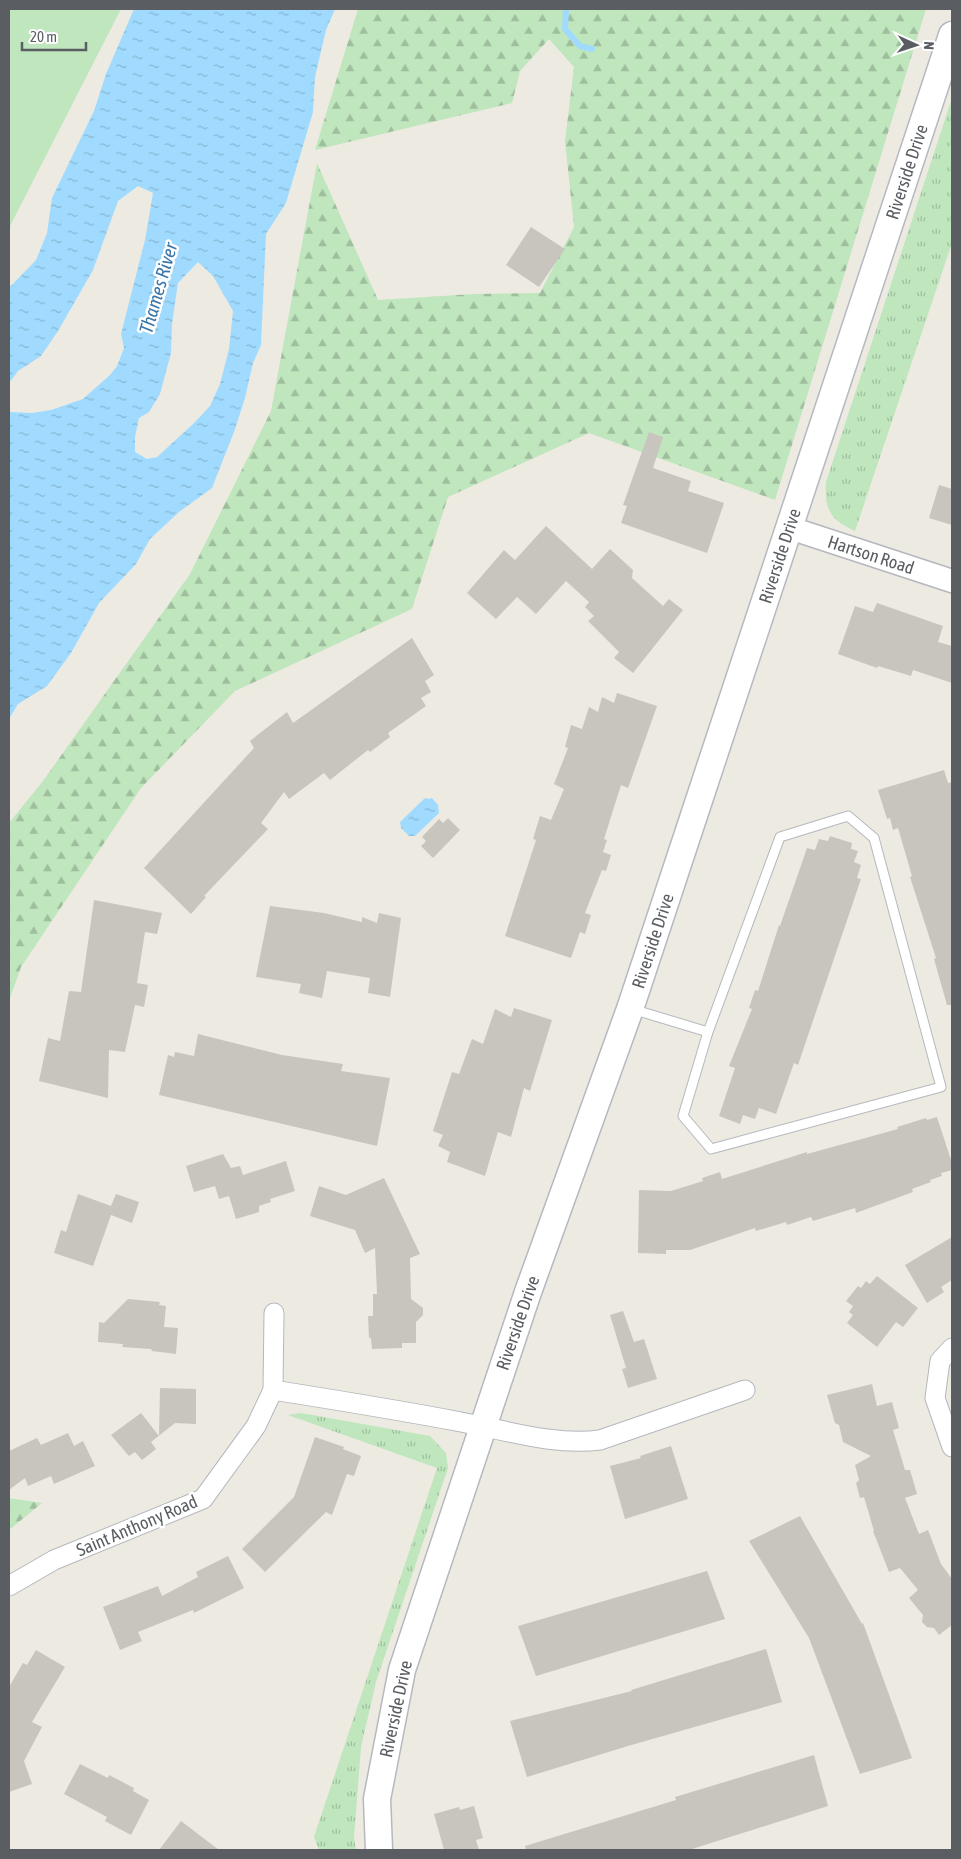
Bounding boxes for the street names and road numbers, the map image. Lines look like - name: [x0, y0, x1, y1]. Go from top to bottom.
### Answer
- street label: Riverside Drive: [881, 122, 932, 222]
- street label: Riverside Drive: [754, 506, 805, 606]
- street label: Hartson Road: [825, 531, 917, 578]
- street label: Riverside Drive: [627, 891, 678, 991]
- street label: Riverside Drive: [492, 1273, 543, 1373]
- street label: Saint Anthony Road: [73, 1491, 200, 1560]
- street label: Riverside Drive: [375, 1659, 416, 1759]

